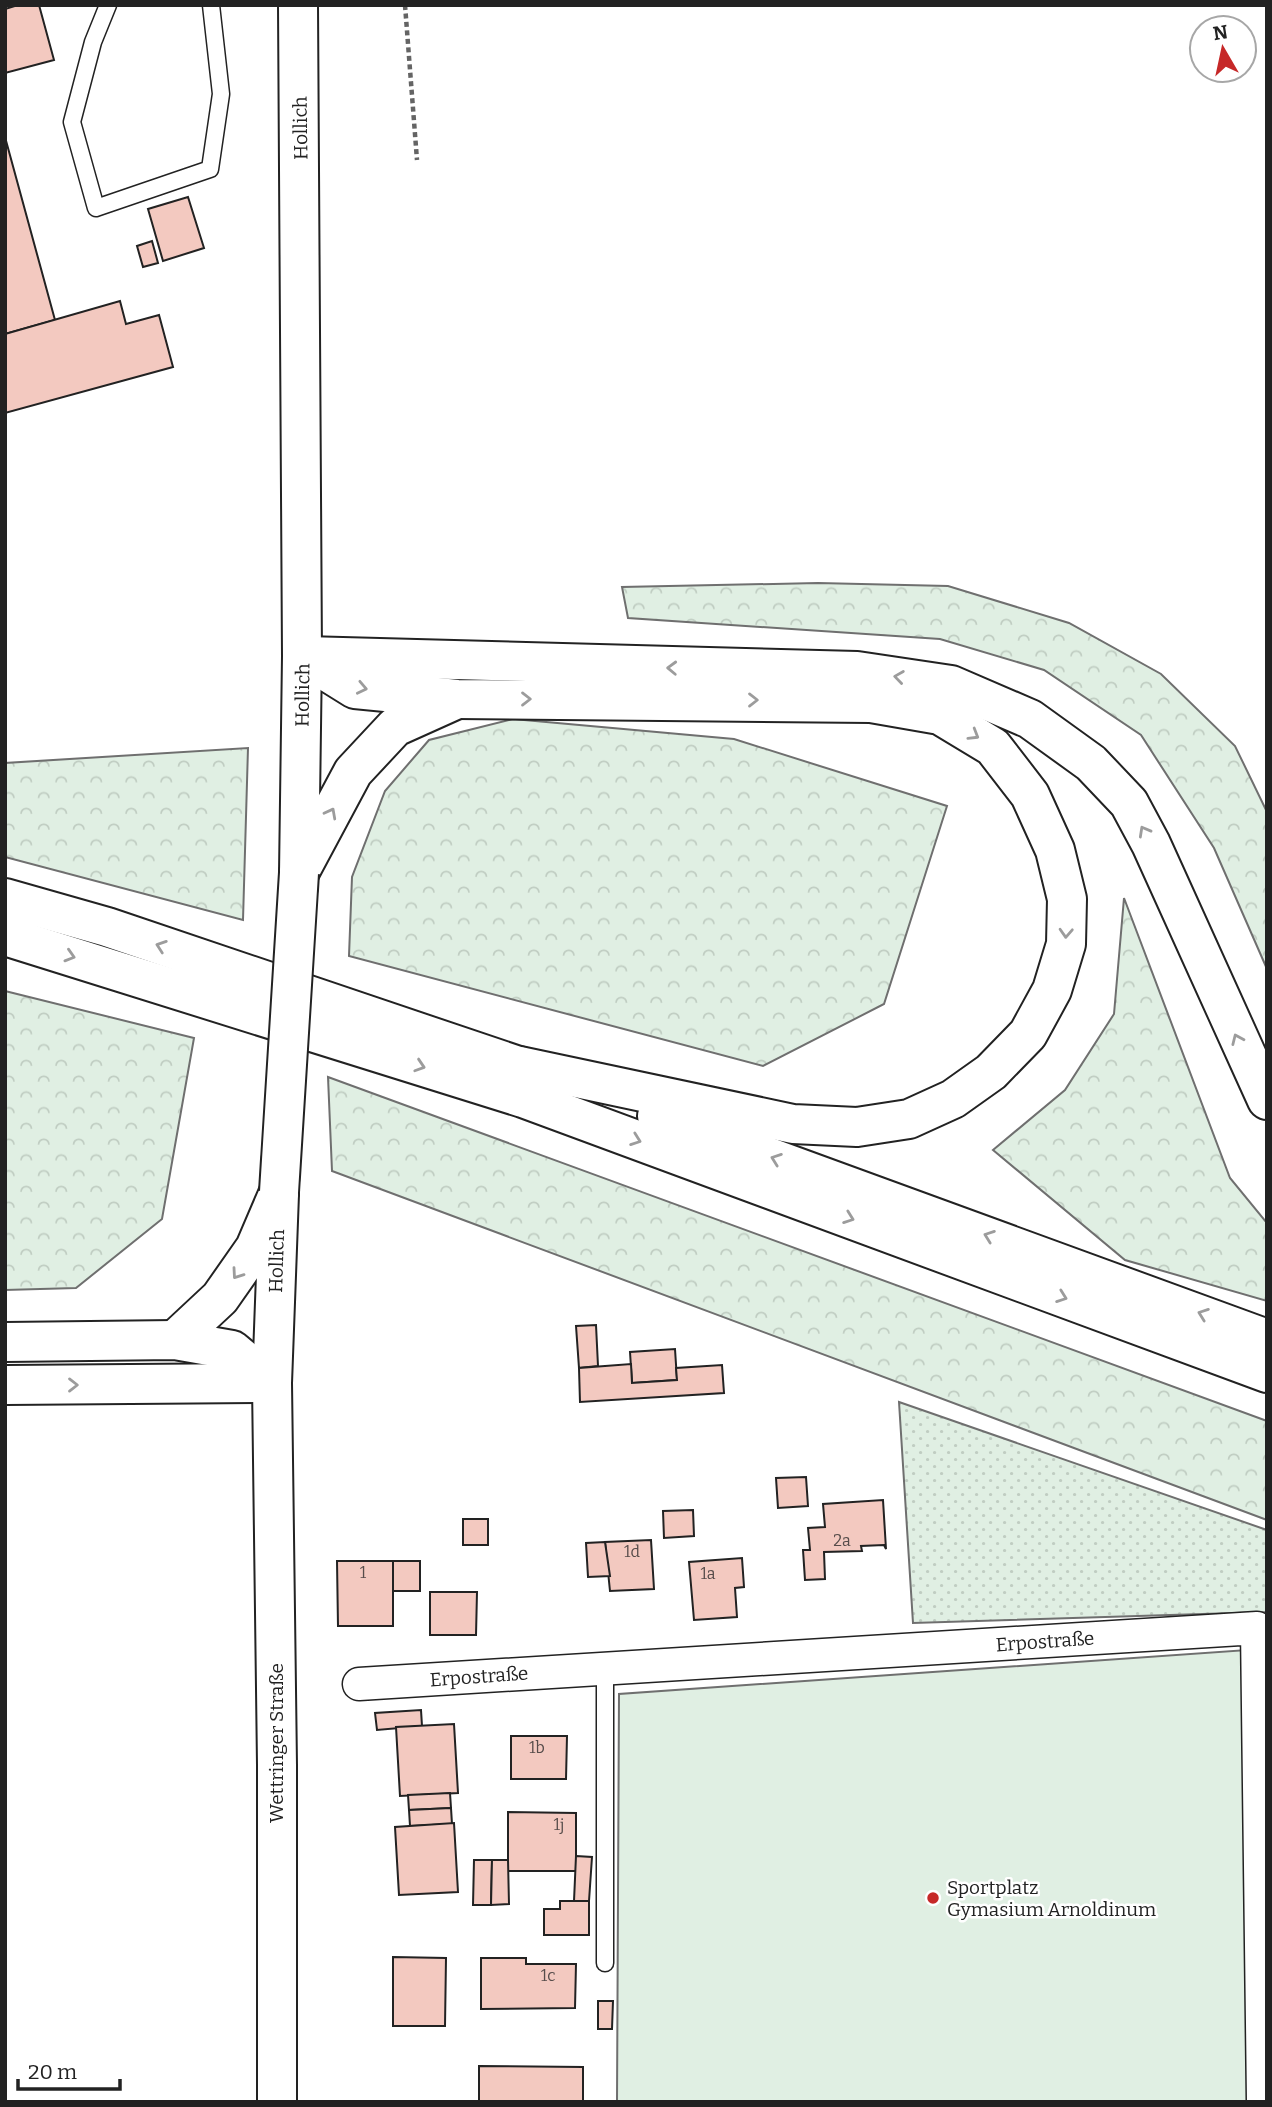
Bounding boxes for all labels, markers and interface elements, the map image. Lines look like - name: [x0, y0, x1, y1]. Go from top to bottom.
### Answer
- north arrow: [1188, 14, 1258, 84]
- text: N: [1211, 20, 1230, 45]
- street label: Hollich: [288, 96, 313, 160]
- one-way arrow: [666, 661, 677, 676]
- street label: Hollich: [290, 663, 315, 727]
- one-way arrow: [893, 670, 905, 685]
- one-way arrow: [355, 680, 367, 694]
- one-way arrow: [521, 691, 531, 707]
- one-way arrow: [748, 692, 759, 708]
- one-way arrow: [966, 727, 979, 740]
- one-way arrow: [323, 808, 336, 820]
- one-way arrow: [1139, 826, 1152, 839]
- one-way arrow: [1058, 927, 1073, 938]
- one-way arrow: [155, 939, 167, 954]
- one-way arrow: [64, 948, 76, 962]
- one-way arrow: [1231, 1034, 1245, 1046]
- one-way arrow: [414, 1057, 426, 1072]
- one-way arrow: [629, 1131, 641, 1145]
- one-way arrow: [770, 1153, 782, 1167]
- one-way arrow: [842, 1210, 855, 1224]
- street label: Hollich: [264, 1229, 289, 1293]
- one-way arrow: [984, 1230, 996, 1244]
- one-way arrow: [233, 1266, 245, 1279]
- one-way arrow: [1056, 1289, 1068, 1303]
- one-way arrow: [1198, 1308, 1210, 1322]
- one-way arrow: [69, 1377, 79, 1393]
- house number: 2a: [833, 1531, 851, 1550]
- house number: 1d: [624, 1542, 641, 1561]
- house number: 1: [360, 1563, 367, 1582]
- house number: 1a: [700, 1564, 716, 1583]
- street label: Erpostraße: [995, 1627, 1095, 1656]
- street label: Erpostraße: [429, 1662, 529, 1691]
- street label: Wettringer Straße: [265, 1663, 288, 1823]
- house number: 1b: [529, 1738, 545, 1757]
- house number: 1j: [554, 1815, 564, 1834]
- place label: Sportplatz Gymasium Arnoldinum: [947, 1876, 1156, 1921]
- marker: Sportplatz Gymasium Arnoldinum: [925, 1890, 941, 1906]
- house number: 1c: [541, 1966, 555, 1985]
- scale bar: [18, 2048, 119, 2092]
- text: 20 m: [28, 2059, 77, 2085]

